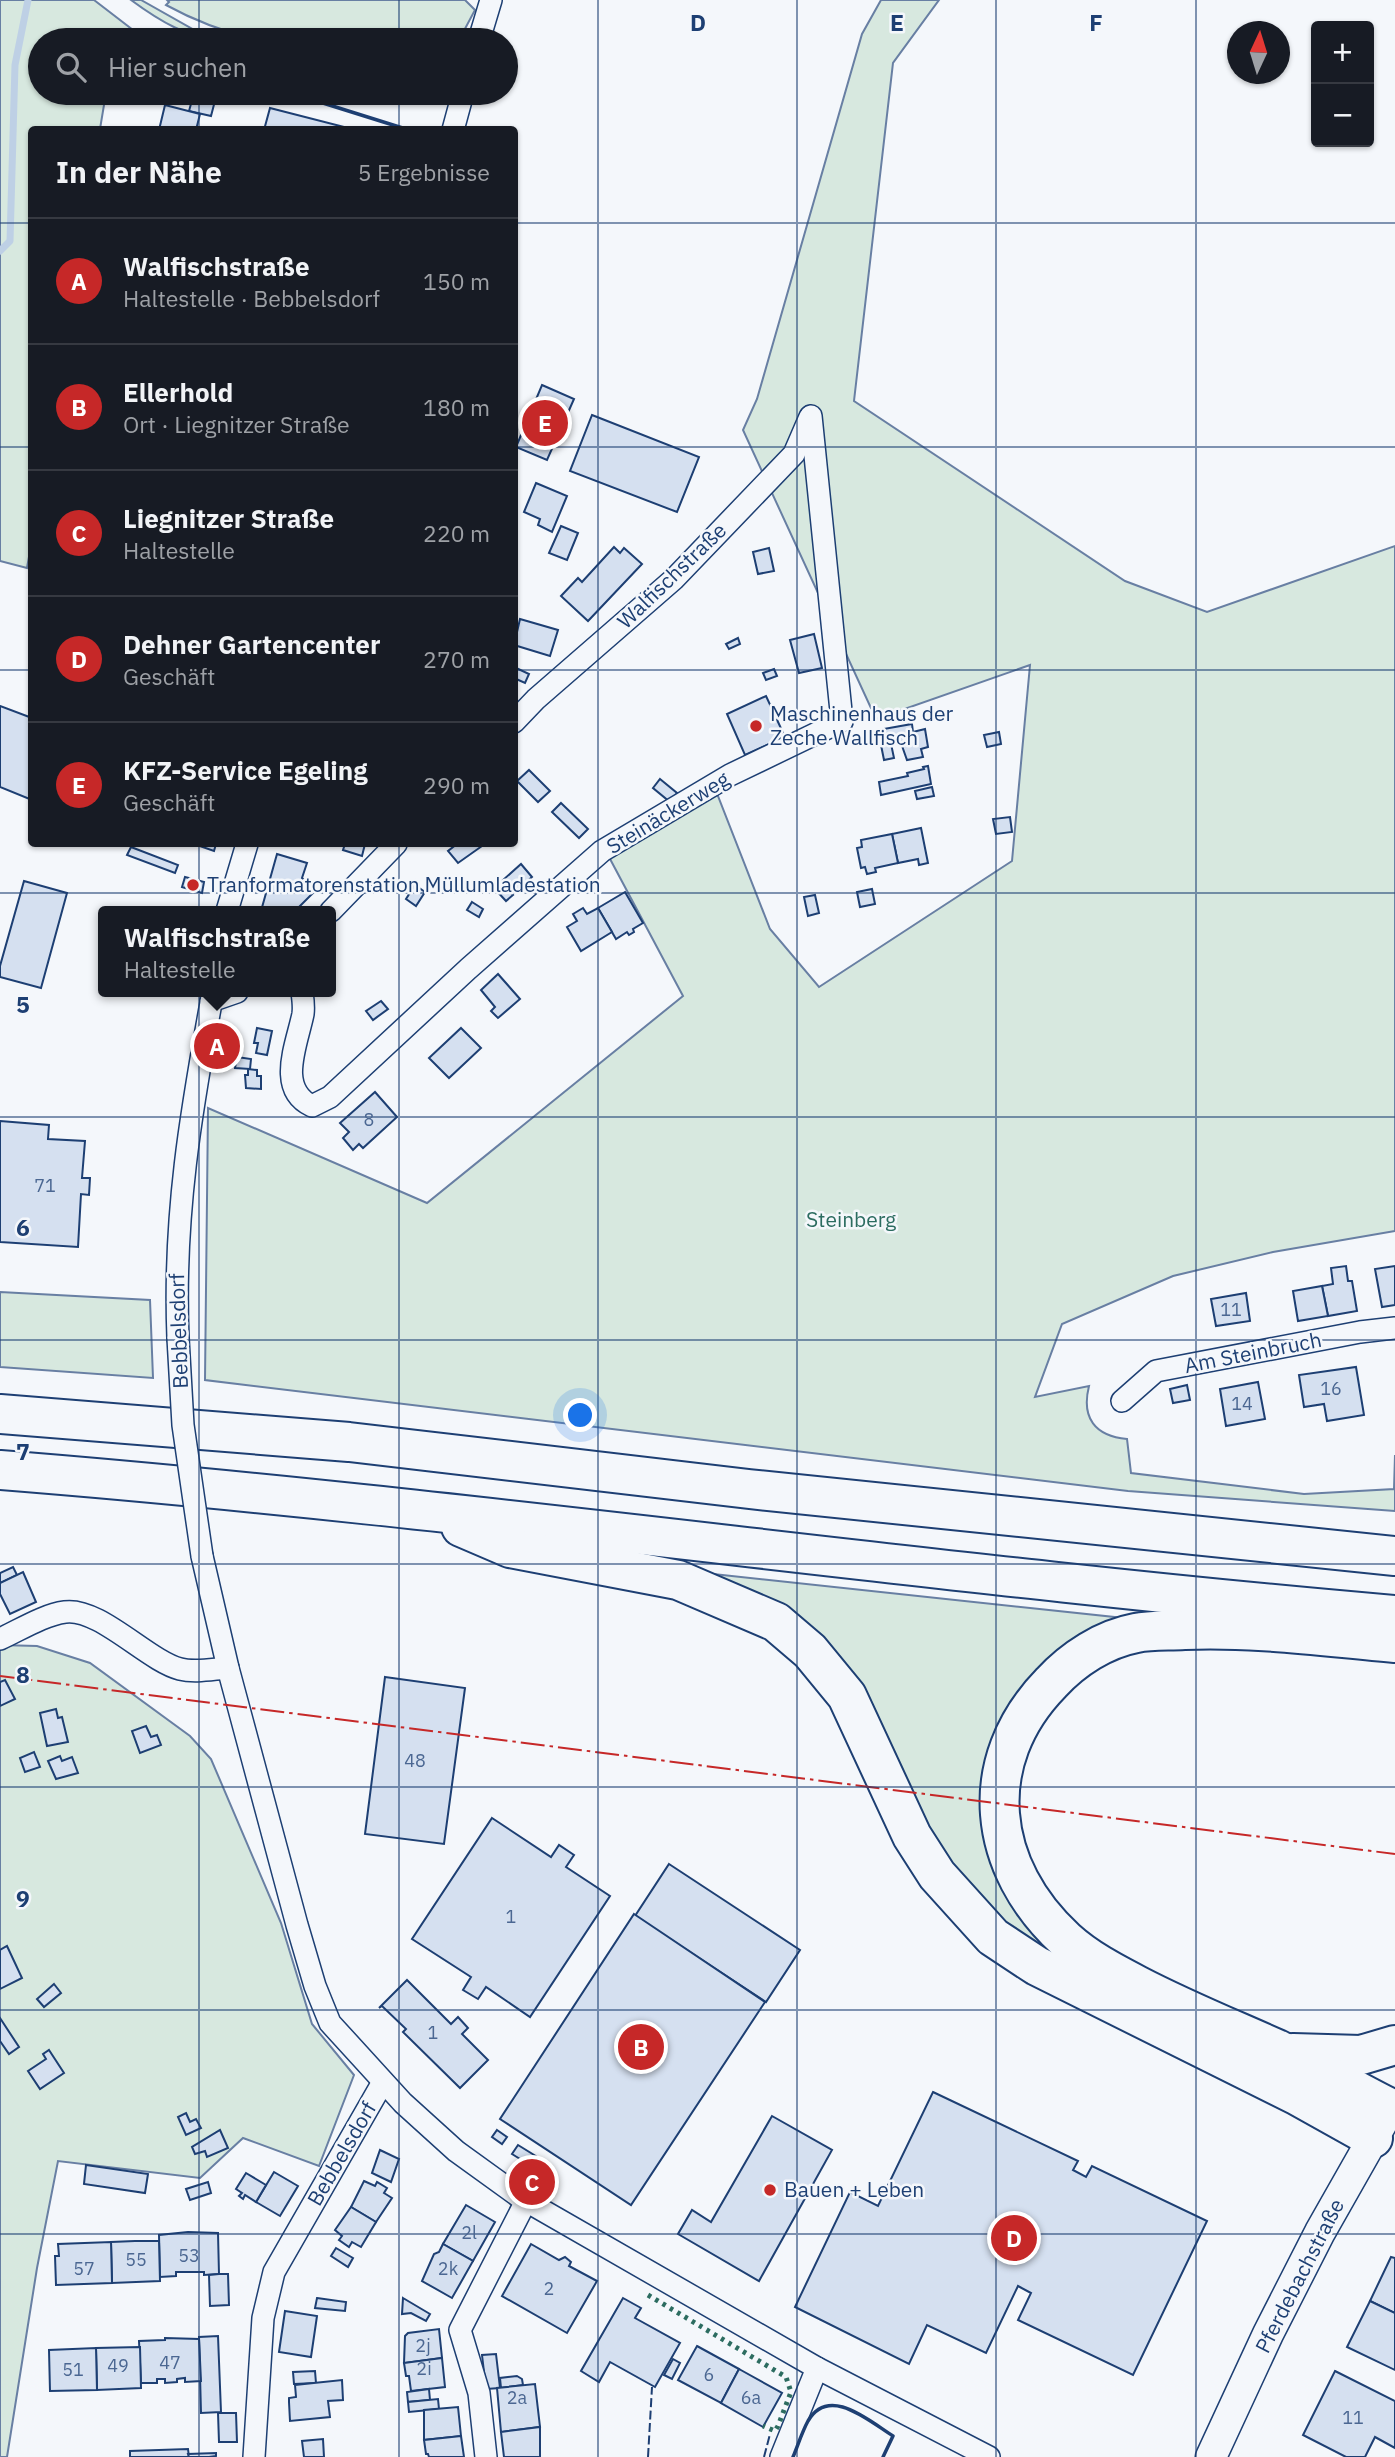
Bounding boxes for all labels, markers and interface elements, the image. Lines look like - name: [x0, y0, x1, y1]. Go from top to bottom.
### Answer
- text: D: [690, 7, 706, 37]
- text: E: [890, 7, 904, 37]
- text: F: [1089, 7, 1103, 37]
- north arrow: [1227, 21, 1290, 84]
- map controls: [1311, 21, 1374, 147]
- button: +: [1311, 21, 1374, 84]
- search box: [28, 28, 518, 105]
- icon: search: [52, 48, 90, 86]
- text: Hier suchen: [108, 50, 247, 84]
- button: −: [1311, 84, 1374, 147]
- text: In der Nähe: [56, 152, 222, 191]
- text: 5 Ergebnisse: [358, 157, 490, 187]
- text: Walfischstraße: [123, 249, 310, 283]
- text: A: [71, 266, 87, 296]
- text: 150 m: [423, 266, 490, 296]
- text: Haltestelle · Bebbelsdorf: [123, 283, 380, 313]
- text: Ellerhold: [123, 375, 233, 409]
- text: B: [71, 392, 87, 422]
- text: 180 m: [423, 392, 490, 422]
- pin: E: [522, 397, 568, 449]
- text: Ort · Liegnitzer Straße: [123, 409, 350, 439]
- text: Liegnitzer Straße: [123, 501, 334, 535]
- street label: Walfischstraße: [611, 516, 732, 634]
- text: C: [72, 518, 86, 548]
- text: 220 m: [423, 518, 490, 548]
- text: Haltestelle: [123, 535, 235, 565]
- text: Dehner Gartencenter: [123, 627, 380, 661]
- text: D: [71, 644, 87, 674]
- text: 270 m: [423, 644, 490, 674]
- text: Geschäft: [123, 661, 215, 691]
- place label: Maschinenhaus der Zeche Wallfisch: [770, 699, 954, 751]
- marker: Maschinenhaus der Zeche Wallfisch: [748, 718, 764, 734]
- text: KFZ-Service Egeling: [123, 753, 368, 787]
- street label: Steinäckerweg: [601, 764, 734, 860]
- text: E: [72, 770, 86, 800]
- text: 290 m: [423, 770, 490, 800]
- text: Geschäft: [123, 787, 215, 817]
- place label: Tranformatorenstation Müllumladestation: [207, 870, 601, 898]
- marker: Tranformatorenstation Müllumladestation: [185, 877, 201, 893]
- popup: [98, 906, 336, 997]
- text: Walfischstraße: [124, 920, 310, 954]
- text: Haltestelle: [124, 954, 236, 984]
- text: 5: [16, 989, 30, 1019]
- pin: A: [194, 1020, 240, 1072]
- house number: 8: [364, 1108, 374, 1131]
- house number: 71: [34, 1174, 56, 1197]
- park label: Steinberg: [806, 1205, 896, 1233]
- text: 6: [16, 1212, 30, 1242]
- street label: Bebbelsdorf: [162, 1273, 194, 1389]
- house number: 11: [1220, 1298, 1242, 1321]
- street label: Am Steinbruch: [1182, 1325, 1324, 1379]
- house number: 16: [1320, 1377, 1342, 1400]
- house number: 14: [1231, 1392, 1253, 1415]
- your location: [563, 1398, 597, 1432]
- text: 7: [16, 1436, 30, 1466]
- text: 8: [16, 1659, 30, 1689]
- house number: 48: [404, 1749, 426, 1772]
- text: 9: [16, 1883, 30, 1913]
- house number: 1: [506, 1905, 516, 1928]
- house number: 1: [428, 2021, 438, 2044]
- pin: B: [618, 2021, 664, 2073]
- street label: Bebbelsdorf: [300, 2096, 382, 2211]
- pin: C: [509, 2156, 555, 2208]
- place label: Bauen + Leben: [784, 2175, 924, 2203]
- marker: Bauen + Leben: [762, 2182, 778, 2198]
- street label: Pferdebachstraße: [1248, 2194, 1350, 2357]
- pin: D: [991, 2212, 1037, 2264]
- house number: 2l: [461, 2221, 477, 2244]
- house number: 53: [178, 2244, 200, 2267]
- house number: 55: [125, 2248, 147, 2271]
- house number: 57: [73, 2257, 95, 2280]
- house number: 2k: [438, 2257, 459, 2280]
- house number: 2: [544, 2277, 554, 2300]
- house number: 2j: [415, 2334, 431, 2357]
- house number: 47: [159, 2351, 181, 2374]
- house number: 49: [107, 2354, 129, 2377]
- house number: 2i: [416, 2357, 432, 2380]
- house number: 51: [62, 2358, 84, 2381]
- house number: 6: [704, 2363, 714, 2386]
- house number: 2a: [507, 2386, 528, 2409]
- house number: 6a: [741, 2386, 762, 2409]
- house number: 11: [1342, 2406, 1364, 2429]

